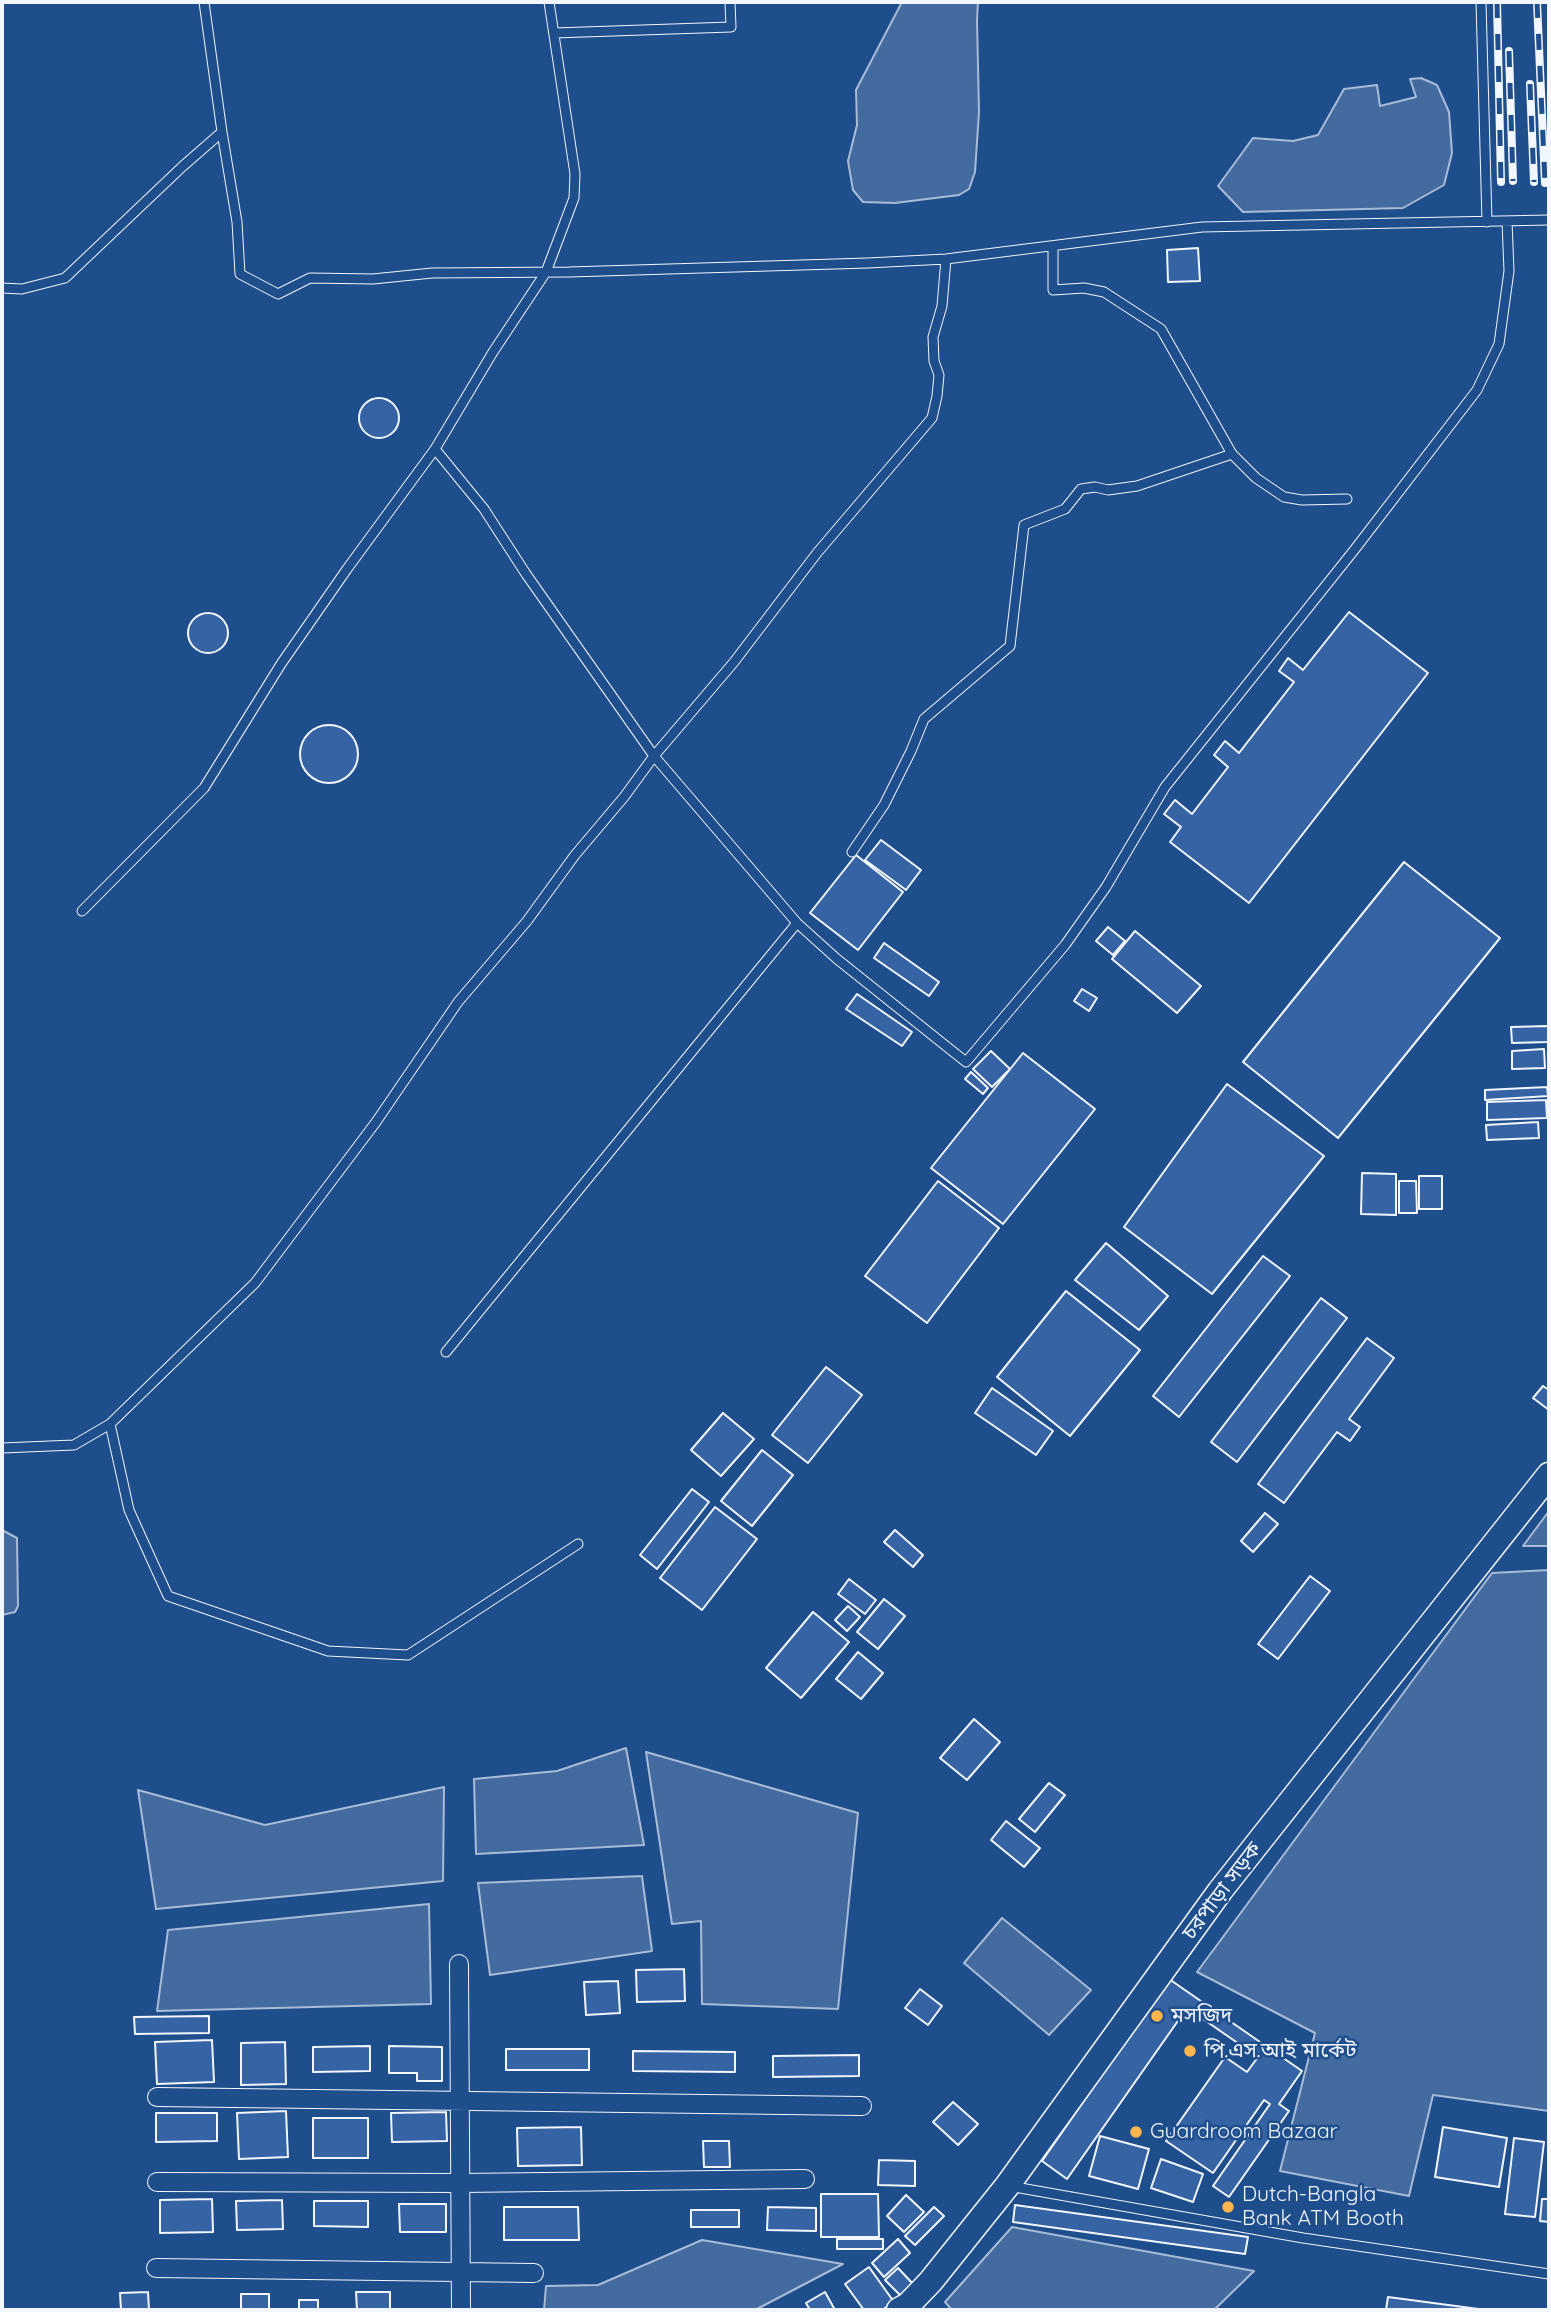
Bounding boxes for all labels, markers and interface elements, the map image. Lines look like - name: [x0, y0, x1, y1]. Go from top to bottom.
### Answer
- street label: চরপাড়া সড়ক: [1177, 1837, 1267, 1945]
- place label: মসজিদ: [1171, 2003, 1232, 2029]
- marker: মসজিদ: [1149, 2008, 1165, 2024]
- place label: পি.এস.আই মার্কেট: [1204, 2038, 1356, 2064]
- marker: পি.এস.আই মার্কেট: [1182, 2043, 1198, 2059]
- place label: Guardroom Bazaar: [1150, 2119, 1338, 2145]
- marker: Guardroom Bazaar: [1128, 2124, 1144, 2140]
- place label: Dutch-Bangla Bank ATM Booth: [1242, 2182, 1404, 2232]
- marker: Dutch-Bangla Bank ATM Booth: [1220, 2199, 1236, 2215]

